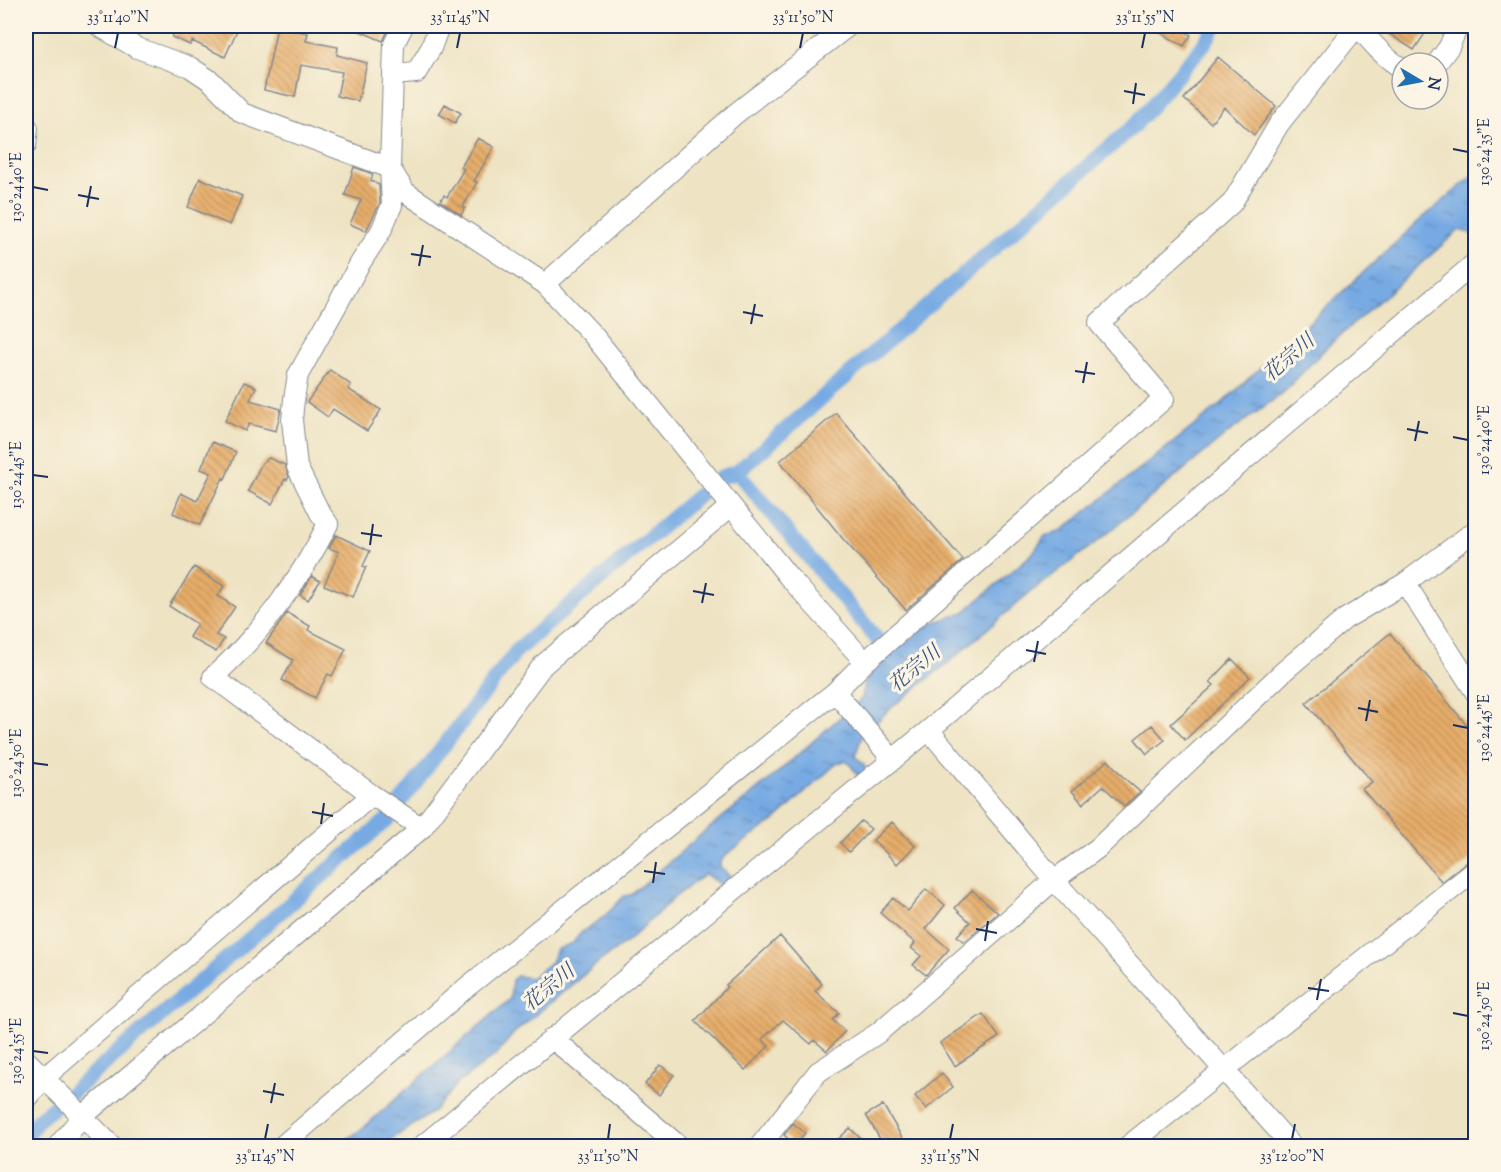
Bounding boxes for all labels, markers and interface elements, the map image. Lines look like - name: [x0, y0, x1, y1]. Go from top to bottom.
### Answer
- text: 33°11'40"N: [87, 8, 149, 29]
- text: 33°11'45"N: [430, 8, 490, 29]
- text: 33°11'50"N: [772, 8, 834, 29]
- text: 33°11'55"N: [1116, 8, 1174, 29]
- north arrow: [1390, 51, 1450, 111]
- text: N: [1420, 75, 1445, 92]
- text: 130°24'35"E: [1475, 118, 1496, 186]
- text: 130°24'40"E: [7, 152, 28, 222]
- water label: 花宗川: [1257, 327, 1323, 390]
- text: 130°24'40"E: [1475, 405, 1496, 475]
- text: 130°24'45"E: [7, 441, 28, 509]
- water label: 花宗川: [883, 638, 949, 700]
- text: 130°24'45"E: [1475, 694, 1496, 762]
- text: 130°24'50"E: [7, 729, 28, 797]
- water label: 花宗川: [517, 957, 583, 1019]
- text: 130°24'50"E: [1475, 982, 1496, 1050]
- text: 130°24'55"E: [7, 1018, 28, 1084]
- text: 33°11'45"N: [235, 1147, 295, 1168]
- text: 33°11'50"N: [577, 1147, 639, 1168]
- text: 33°11'55"N: [921, 1147, 979, 1168]
- text: 33°12'00"N: [1260, 1147, 1324, 1168]

